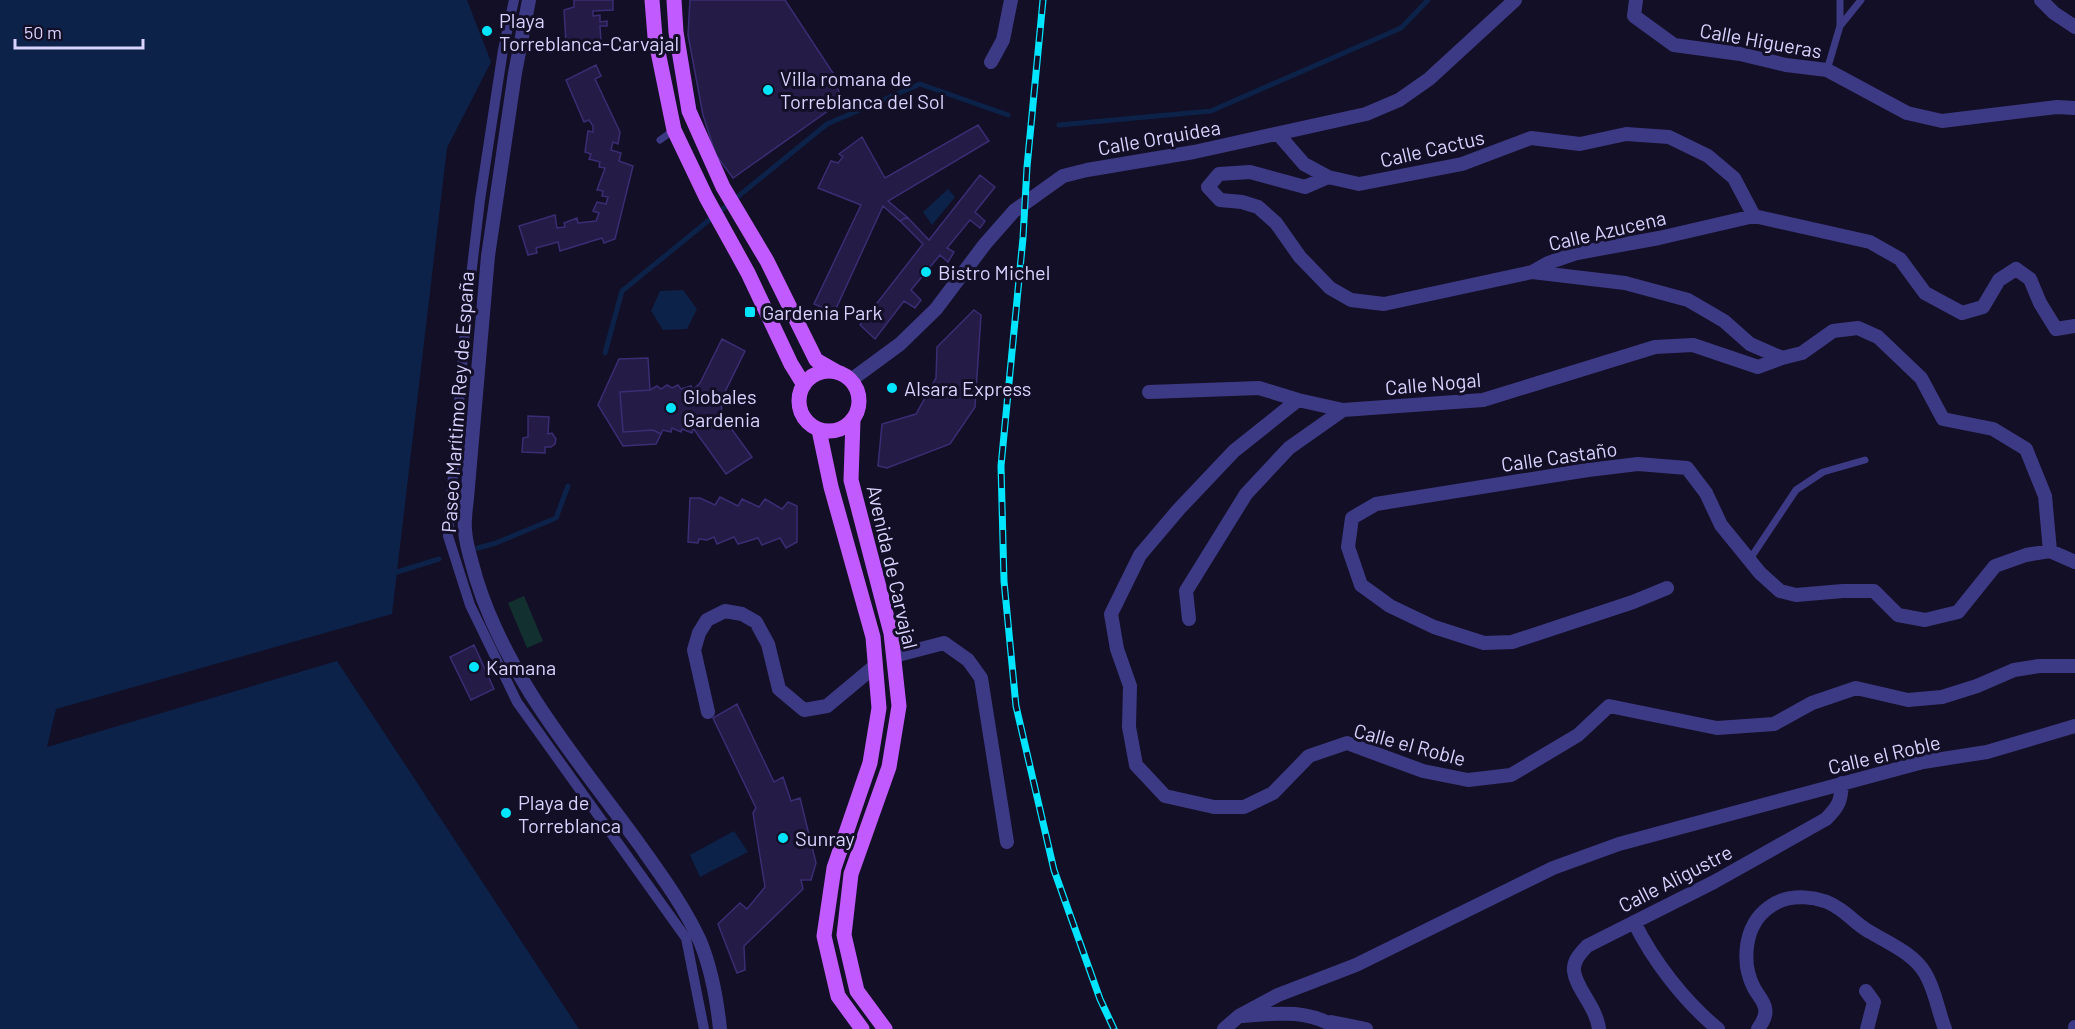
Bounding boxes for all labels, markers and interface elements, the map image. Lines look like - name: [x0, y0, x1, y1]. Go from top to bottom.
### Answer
- place label: Playa Torreblanca-Carvajal: [499, 8, 679, 55]
- scale bar: [15, 12, 142, 50]
- street label: Calle Higueras: [1698, 17, 1824, 63]
- text: 50 m: [24, 21, 62, 43]
- marker: Playa Torreblanca-Carvajal: [480, 24, 494, 38]
- place label: Villa romana de Torreblanca del Sol: [780, 66, 944, 113]
- marker: Villa romana de Torreblanca del Sol: [761, 83, 775, 97]
- street label: Calle Orquidea: [1096, 114, 1222, 160]
- street label: Calle Cactus: [1377, 124, 1487, 172]
- street label: Calle Azucena: [1546, 205, 1668, 255]
- place label: Bistro Michel: [938, 260, 1050, 284]
- marker: Bistro Michel: [919, 265, 933, 279]
- street label: Paseo Marítimo Rey de España: [436, 270, 478, 534]
- place label: Gardenia Park: [762, 300, 883, 324]
- marker: Gardenia Park: [743, 305, 757, 319]
- street label: Calle Nogal: [1384, 367, 1482, 399]
- place label: Alsara Express: [904, 376, 1031, 400]
- marker: Alsara Express: [885, 381, 899, 395]
- place label: Globales Gardenia: [683, 384, 760, 431]
- marker: Globales Gardenia: [664, 401, 678, 415]
- street label: Calle Castaño: [1499, 436, 1619, 476]
- street label: Avenida de Carvajal: [862, 483, 924, 651]
- place label: Kamana: [486, 655, 556, 679]
- marker: Kamana: [467, 660, 481, 674]
- street label: Calle el Roble: [1352, 718, 1468, 770]
- street label: Calle el Roble: [1825, 729, 1943, 779]
- place label: Playa de Torreblanca: [518, 790, 621, 837]
- marker: Playa de Torreblanca: [499, 806, 513, 820]
- place label: Sunray: [795, 826, 855, 850]
- marker: Sunray: [776, 831, 790, 845]
- street label: Calle Aligustre: [1614, 839, 1736, 917]

